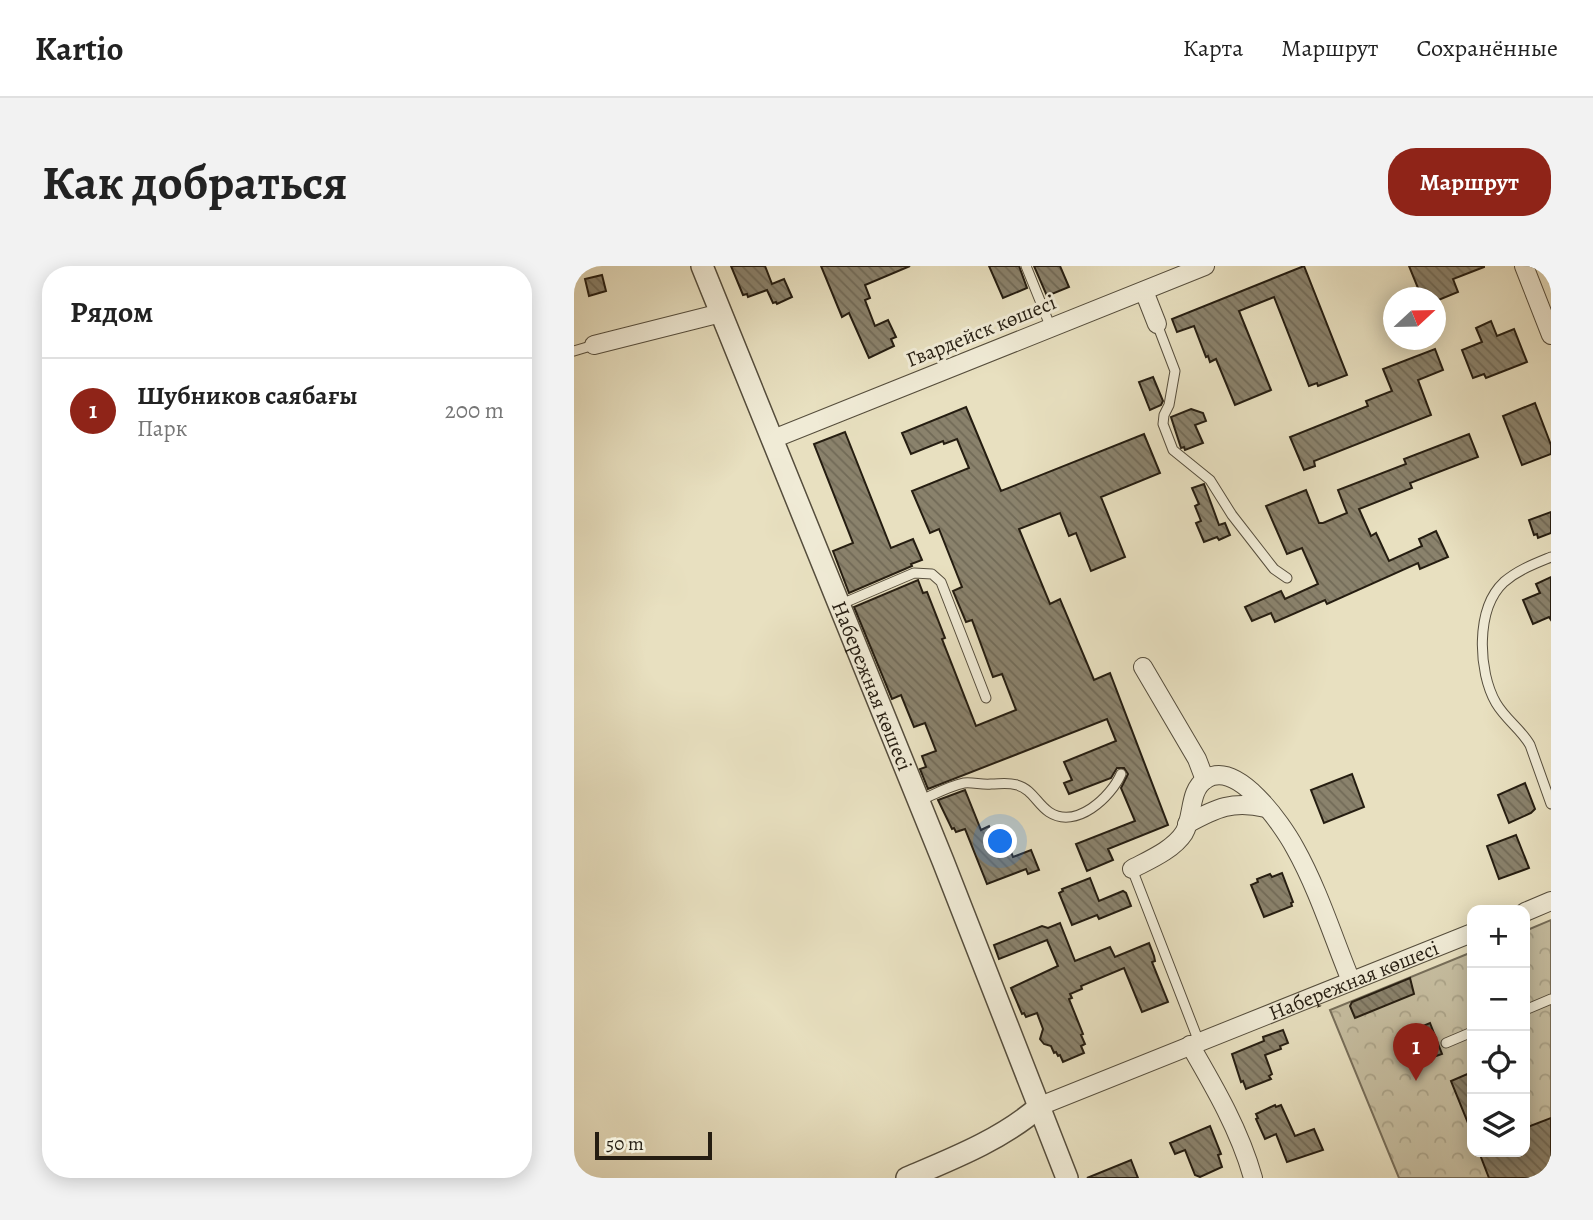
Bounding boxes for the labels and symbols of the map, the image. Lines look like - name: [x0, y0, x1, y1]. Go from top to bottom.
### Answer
- north arrow: [1383, 287, 1446, 350]
- street label: Гвардейск көшесі: [902, 288, 1060, 374]
- street label: Набережная көшесі: [825, 597, 919, 775]
- your location: [983, 824, 1017, 858]
- street label: Набережная көшесі: [1265, 934, 1443, 1027]
- pin: 1: [1393, 1023, 1439, 1081]
- scale bar: [595, 1129, 712, 1161]

